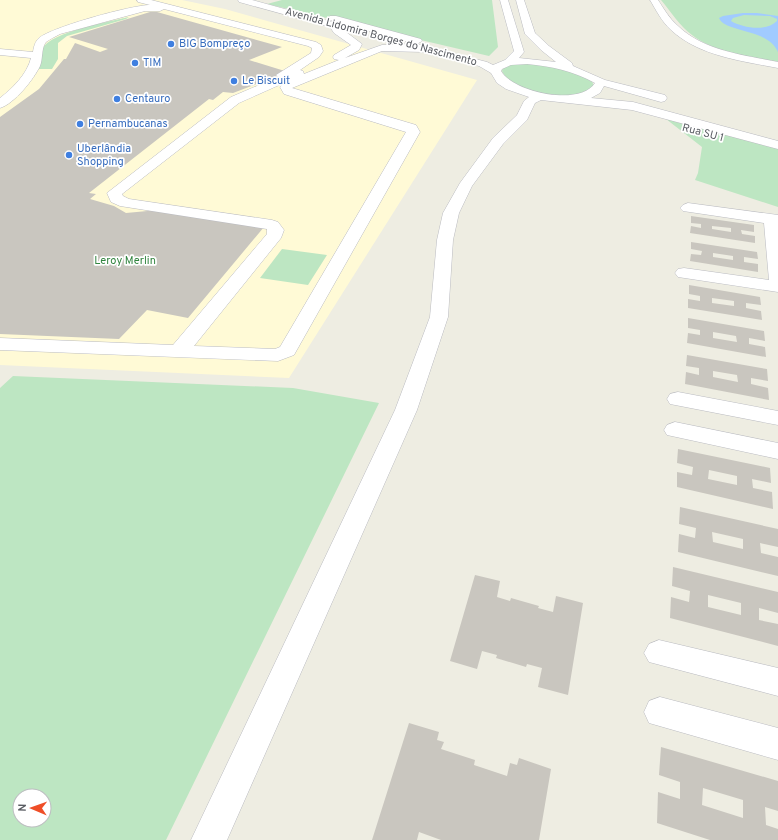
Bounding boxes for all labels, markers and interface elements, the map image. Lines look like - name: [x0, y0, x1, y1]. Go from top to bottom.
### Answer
- street label: Avenida Lidomira Borges do Nascimento: [284, 5, 478, 69]
- place label: BIG Bompreço: [179, 37, 250, 51]
- marker: BIG Bompreço: [166, 39, 176, 49]
- place label: TIM: [143, 56, 161, 70]
- marker: TIM: [130, 58, 140, 68]
- place label: Le Biscuit: [242, 74, 290, 88]
- marker: Le Biscuit: [229, 76, 239, 86]
- place label: Centauro: [125, 92, 170, 106]
- marker: Centauro: [112, 94, 122, 104]
- place label: Pernambucanas: [88, 117, 168, 131]
- marker: Pernambucanas: [75, 119, 85, 129]
- street label: Rua SU 1: [681, 121, 725, 145]
- place label: Uberlândia Shopping: [77, 142, 131, 169]
- marker: Uberlândia Shopping: [64, 150, 74, 160]
- park label: Leroy Merlin: [94, 254, 156, 268]
- north arrow: [12, 788, 52, 828]
- text: N: [16, 803, 30, 812]

